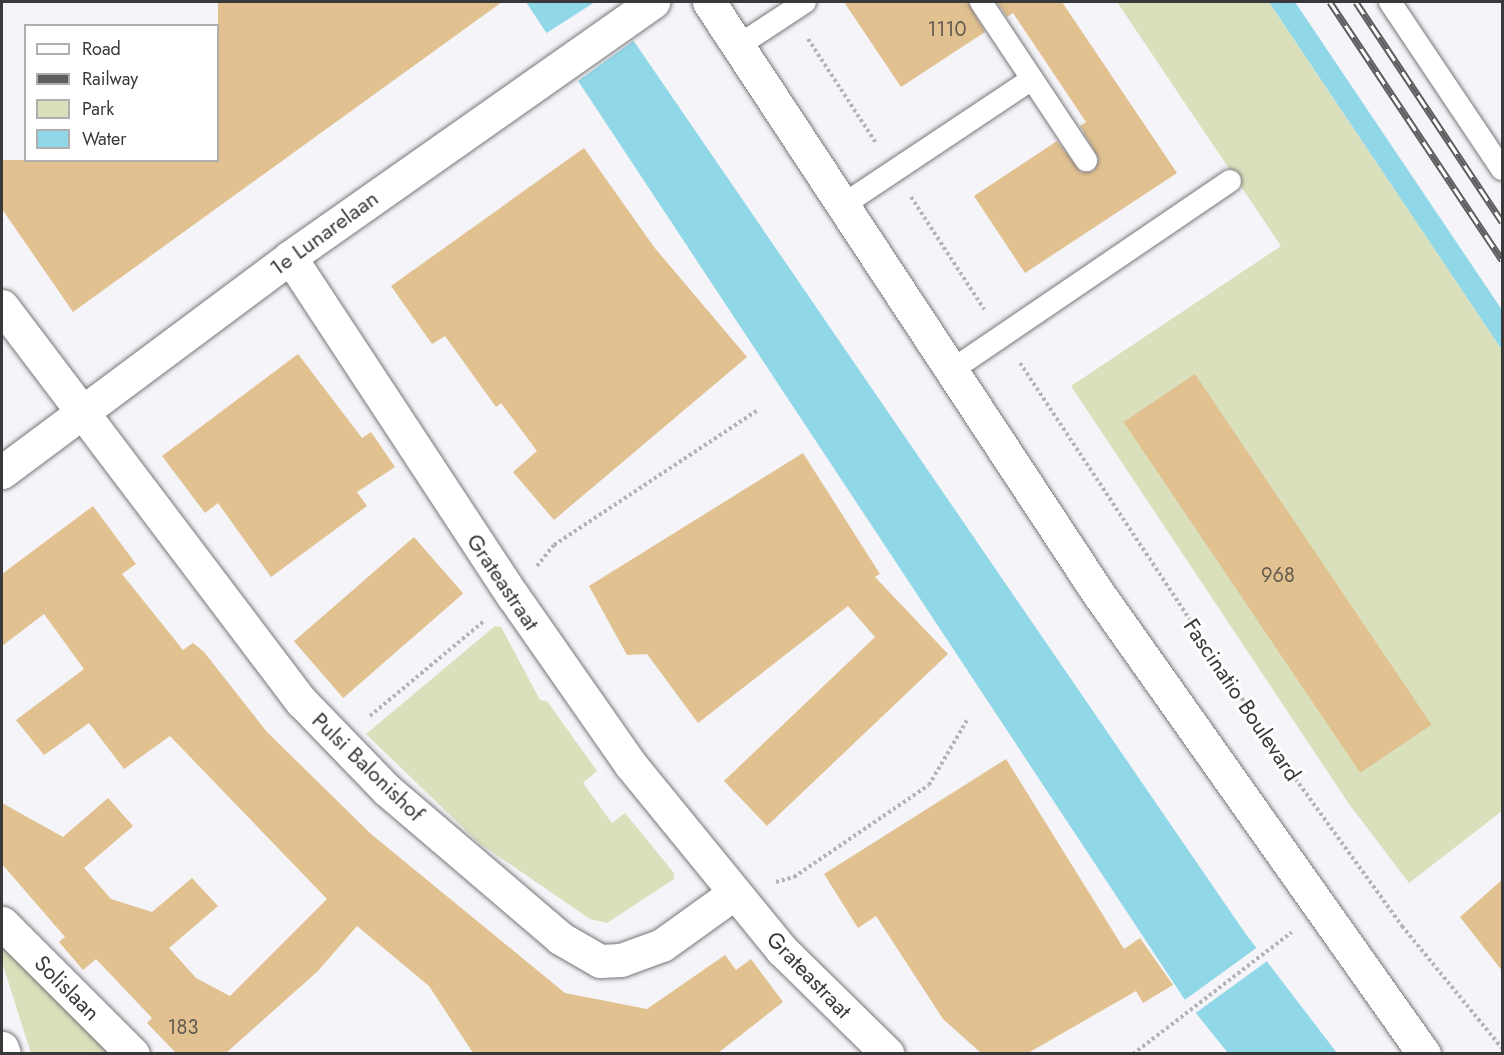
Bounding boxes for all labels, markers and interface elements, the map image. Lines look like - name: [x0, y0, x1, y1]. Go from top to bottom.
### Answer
- house number: 1110: [928, 17, 966, 41]
- legend: [24, 24, 219, 162]
- text: Road: [82, 36, 121, 62]
- text: Railway: [82, 66, 138, 92]
- text: Park: [82, 96, 114, 122]
- text: Water: [82, 126, 126, 152]
- street label: 1e Lunarelaan: [265, 185, 383, 281]
- street label: Grateastraat: [461, 529, 545, 635]
- house number: 968: [1261, 563, 1295, 587]
- street label: Fascinatio Boulevard: [1178, 614, 1306, 786]
- street label: Pulsi Balonishof: [307, 707, 429, 827]
- street label: Grateastraat: [761, 926, 857, 1024]
- street label: Solislaan: [29, 950, 105, 1026]
- house number: 183: [168, 1015, 198, 1039]

